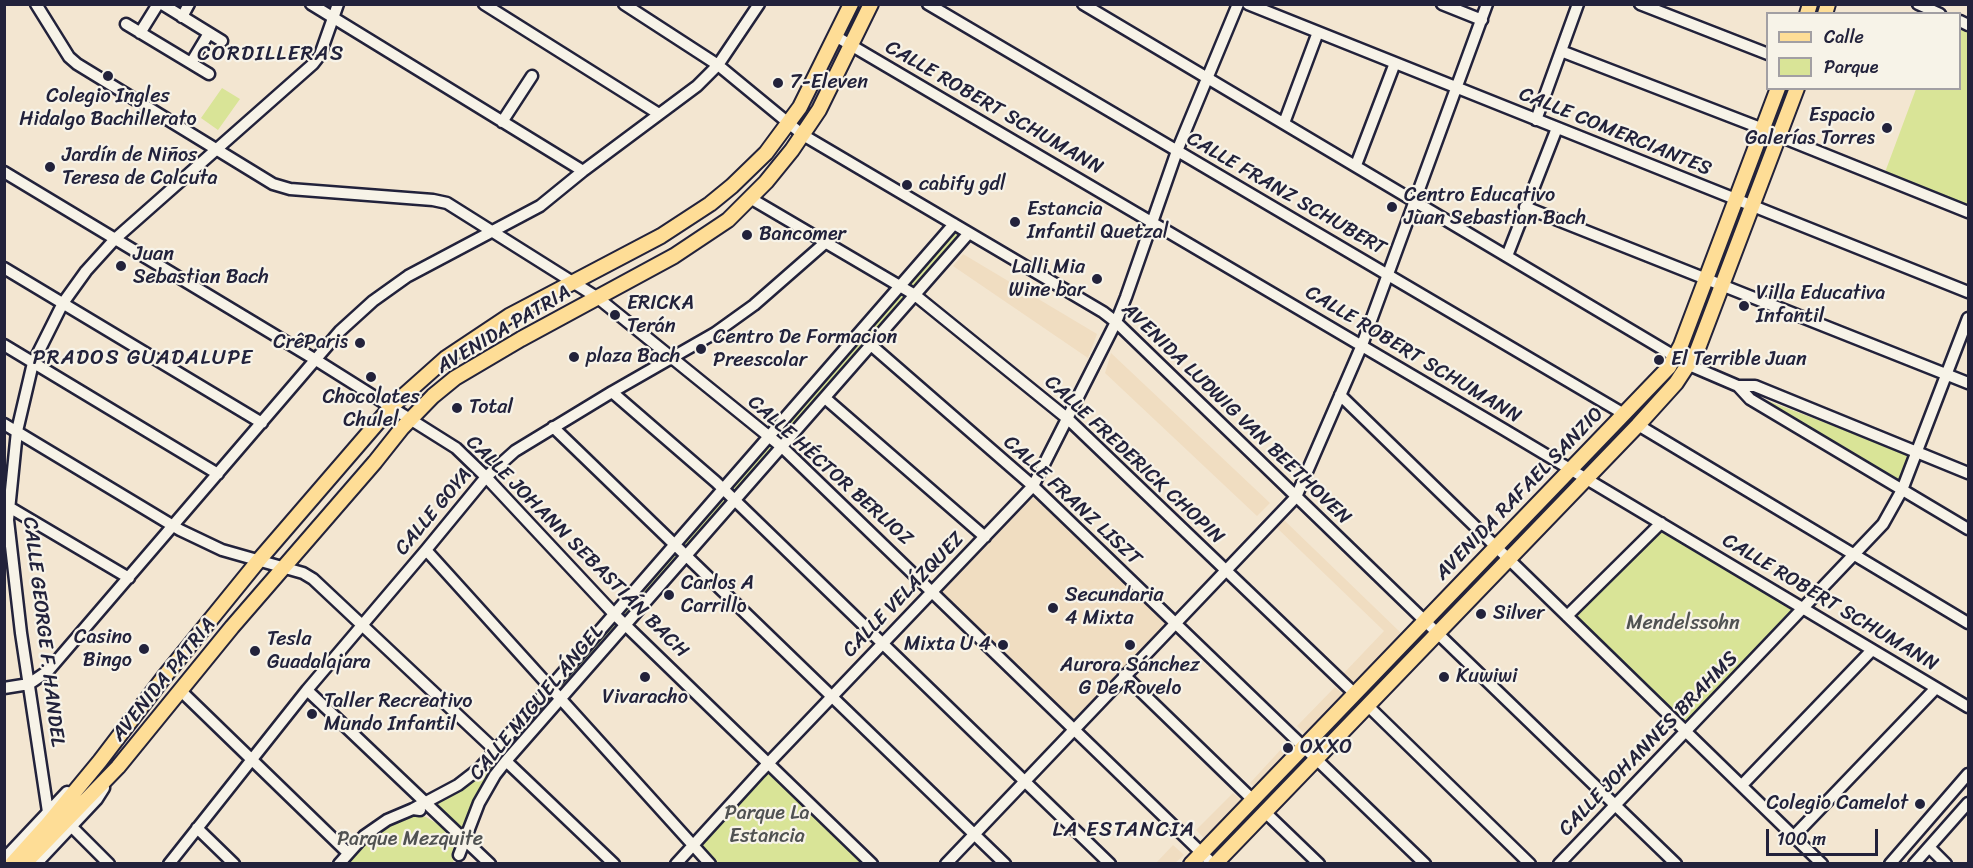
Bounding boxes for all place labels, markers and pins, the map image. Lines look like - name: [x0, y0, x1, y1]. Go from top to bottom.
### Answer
- marker: Colegio Ingles Hidalgo Bachillerato: [101, 69, 115, 83]
- place label: 7-Eleven: [790, 71, 868, 95]
- marker: 7-Eleven: [771, 76, 785, 90]
- place label: Colegio Ingles Hidalgo Bachillerato: [19, 85, 197, 132]
- place label: Espacio Galerías Torres: [1745, 104, 1875, 151]
- marker: Espacio Galerías Torres: [1880, 121, 1894, 135]
- place label: Jardín de Niños Teresa de Calcuta: [62, 144, 218, 191]
- marker: Jardín de Niños Teresa de Calcuta: [43, 160, 57, 174]
- place label: cabify gdl: [919, 173, 1006, 197]
- marker: cabify gdl: [900, 178, 914, 192]
- place label: Centro Educativo Juan Sebastian Bach: [1404, 184, 1586, 231]
- place label: Estancia Infantil Quetzal: [1027, 198, 1168, 245]
- marker: Centro Educativo Juan Sebastian Bach: [1385, 200, 1399, 214]
- marker: Estancia Infantil Quetzal: [1008, 215, 1022, 229]
- place label: Bancomer: [759, 223, 846, 247]
- marker: Bancomer: [740, 228, 754, 242]
- place label: Juan Sebastian Bach: [133, 243, 269, 290]
- place label: Lalli Mia Wine bar: [1009, 256, 1085, 303]
- marker: Juan Sebastian Bach: [114, 259, 128, 273]
- marker: Lalli Mia Wine bar: [1090, 272, 1104, 286]
- place label: Villa Educativa Infantil: [1756, 282, 1885, 329]
- place label: ERICKA Terán: [627, 292, 694, 339]
- marker: Villa Educativa Infantil: [1737, 299, 1751, 313]
- marker: ERICKA Terán: [608, 308, 622, 322]
- place label: Centro De Formacion Preescolar: [713, 326, 897, 373]
- place label: CrêParis: [273, 331, 348, 355]
- marker: CrêParis: [353, 336, 367, 350]
- marker: Centro De Formacion Preescolar: [694, 342, 708, 356]
- place label: plaza Bach: [586, 345, 680, 369]
- place label: El Terrible Juan: [1671, 348, 1807, 372]
- marker: plaza Bach: [567, 350, 581, 364]
- marker: El Terrible Juan: [1652, 353, 1666, 367]
- marker: Chocolates Chulel: [364, 370, 378, 384]
- place label: Chocolates Chulel: [322, 386, 420, 433]
- place label: Total: [469, 396, 513, 420]
- marker: Total: [450, 401, 464, 415]
- place label: Carlos A Carrillo: [681, 572, 754, 619]
- place label: Secundaria 4 Mixta: [1065, 584, 1164, 631]
- marker: Carlos A Carrillo: [662, 588, 676, 602]
- marker: Secundaria 4 Mixta: [1046, 601, 1060, 615]
- place label: Silver: [1493, 602, 1545, 626]
- marker: Silver: [1474, 607, 1488, 621]
- place label: Casino Bingo: [74, 626, 132, 673]
- place label: Tesla Guadalajara: [267, 628, 371, 675]
- place label: Mixta U 4: [904, 633, 991, 657]
- marker: Mixta U 4: [996, 638, 1010, 652]
- marker: Aurora Sánchez G De Rovelo: [1123, 638, 1137, 652]
- marker: Casino Bingo: [137, 642, 151, 656]
- marker: Tesla Guadalajara: [248, 644, 262, 658]
- place label: Aurora Sánchez G De Rovelo: [1060, 654, 1200, 701]
- place label: Kuwiwi: [1456, 665, 1518, 689]
- marker: Vivaracho: [638, 670, 652, 684]
- marker: Kuwiwi: [1437, 670, 1451, 684]
- place label: Vivaracho: [602, 686, 688, 710]
- place label: Taller Recreativo Mundo Infantil: [324, 690, 472, 737]
- marker: Taller Recreativo Mundo Infantil: [305, 707, 319, 721]
- place label: OXXO: [1300, 736, 1352, 760]
- marker: OXXO: [1281, 741, 1295, 755]
- place label: Colegio Camelot: [1767, 792, 1908, 816]
- marker: Colegio Camelot: [1913, 797, 1927, 811]

